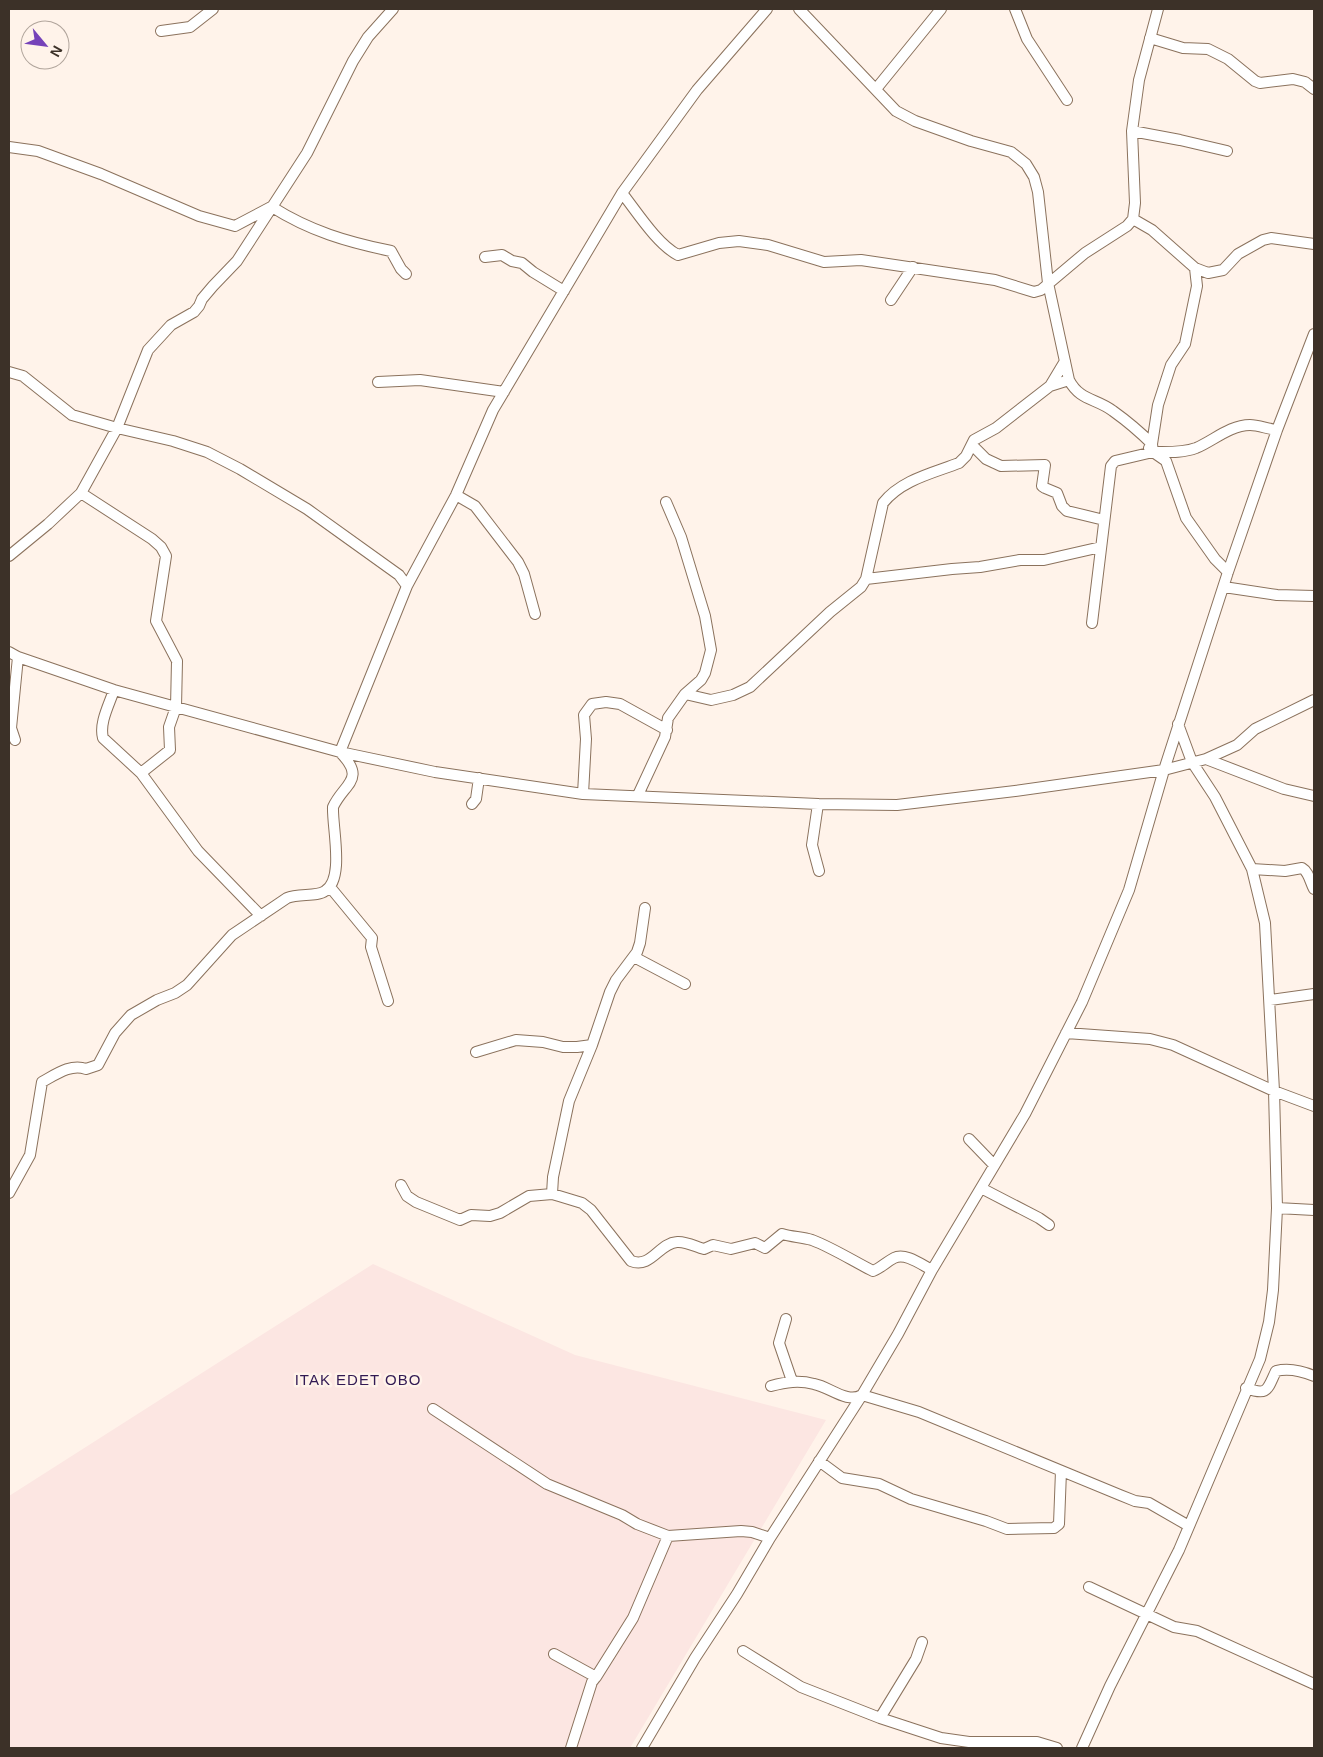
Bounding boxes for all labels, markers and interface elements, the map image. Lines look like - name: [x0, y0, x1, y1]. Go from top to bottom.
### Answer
- north arrow: [20, 20, 70, 70]
- text: N: [47, 43, 66, 60]
- district label: ITAK EDET OBO: [295, 1371, 421, 1388]

